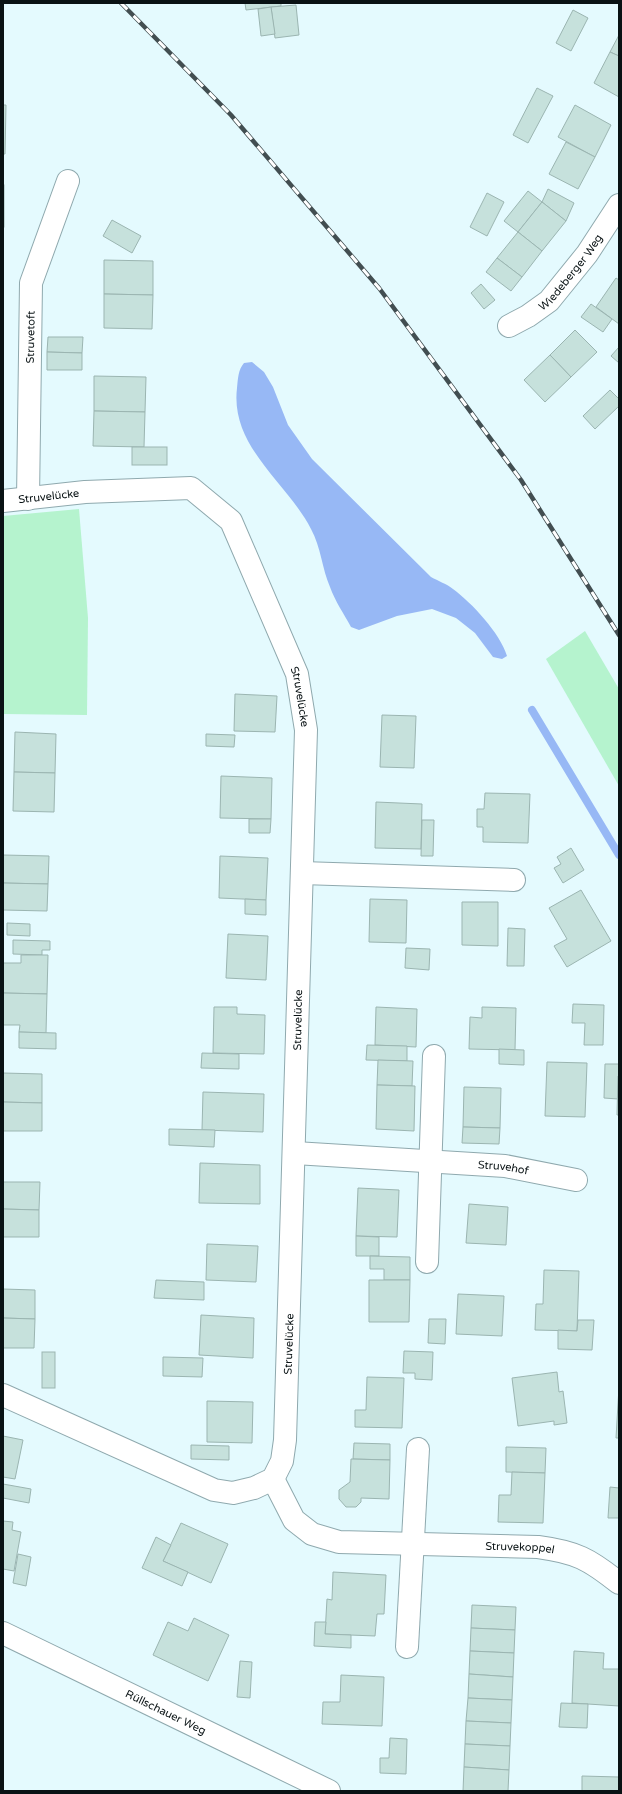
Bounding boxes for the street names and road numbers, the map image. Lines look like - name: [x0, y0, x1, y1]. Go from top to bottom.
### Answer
- street label: Wiedeberger Weg: [536, 232, 605, 313]
- street label: Struvetoft: [23, 311, 37, 363]
- street label: Struvelücke: [18, 486, 80, 506]
- street label: Struvelücke: [288, 664, 312, 728]
- street label: Struvelücke: [291, 989, 305, 1051]
- street label: Struvehof: [478, 1158, 531, 1177]
- street label: Struvelücke: [281, 1313, 297, 1375]
- street label: Struvekoppel: [485, 1539, 556, 1556]
- street label: Rüllschauer Weg: [123, 1687, 208, 1737]

